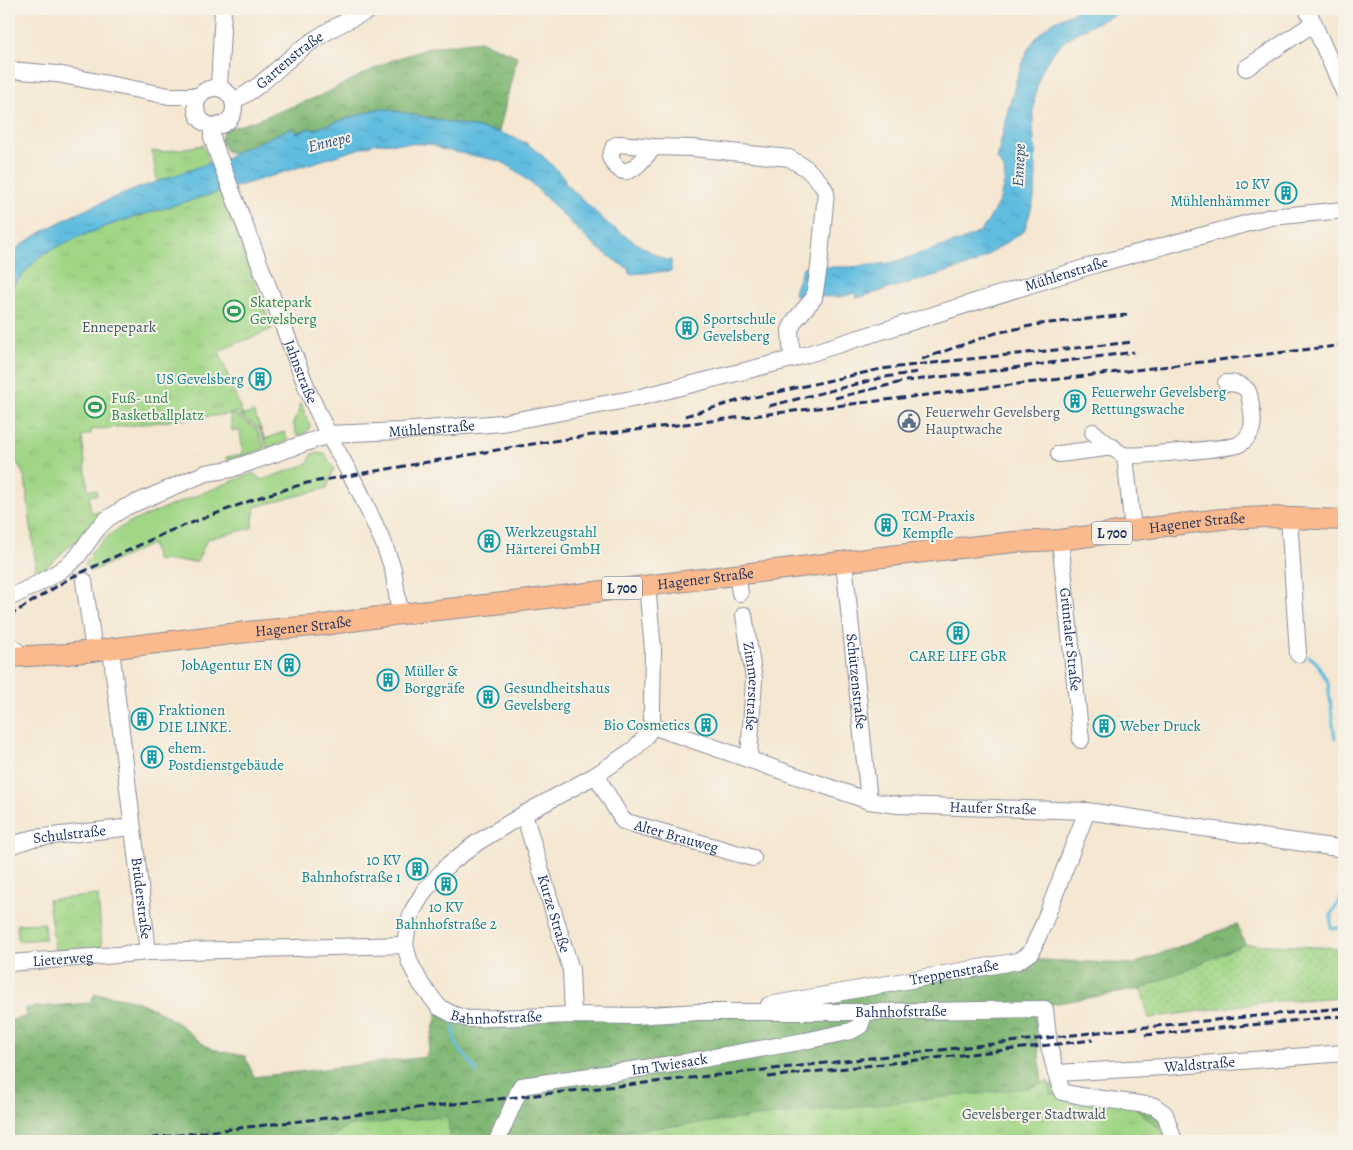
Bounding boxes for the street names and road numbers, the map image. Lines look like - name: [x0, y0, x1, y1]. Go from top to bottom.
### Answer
- street label: Gartenstraße: [251, 26, 327, 94]
- street label: Mühlenstraße: [1022, 251, 1111, 296]
- street label: Jahnstraße: [279, 337, 323, 407]
- street label: Mühlenstraße: [388, 415, 476, 442]
- street label: Hagener Straße: [1148, 508, 1246, 538]
- road number: L 700: [1092, 522, 1132, 544]
- street label: Hagener Straße: [656, 563, 755, 594]
- road number: L 700: [602, 576, 642, 600]
- street label: Grüntaler Straße: [1055, 587, 1086, 693]
- street label: Hagener Straße: [254, 611, 353, 641]
- street label: Schützenstraße: [842, 632, 871, 730]
- street label: Zimmerstraße: [738, 640, 764, 732]
- street label: Haufer Straße: [949, 797, 1037, 819]
- street label: Alter Brauweg: [631, 814, 721, 858]
- street label: Schulstraße: [32, 820, 107, 848]
- street label: Brüderstraße: [127, 856, 156, 941]
- street label: Kurze Straße: [533, 872, 575, 955]
- street label: Lieterweg: [32, 947, 94, 971]
- street label: Treppenstraße: [908, 955, 1001, 990]
- street label: Bahnhofstraße: [855, 1001, 947, 1022]
- street label: Bahnhofstraße: [448, 1005, 543, 1029]
- street label: Im Twiesack: [630, 1048, 709, 1080]
- street label: Waldstraße: [1163, 1051, 1236, 1077]

